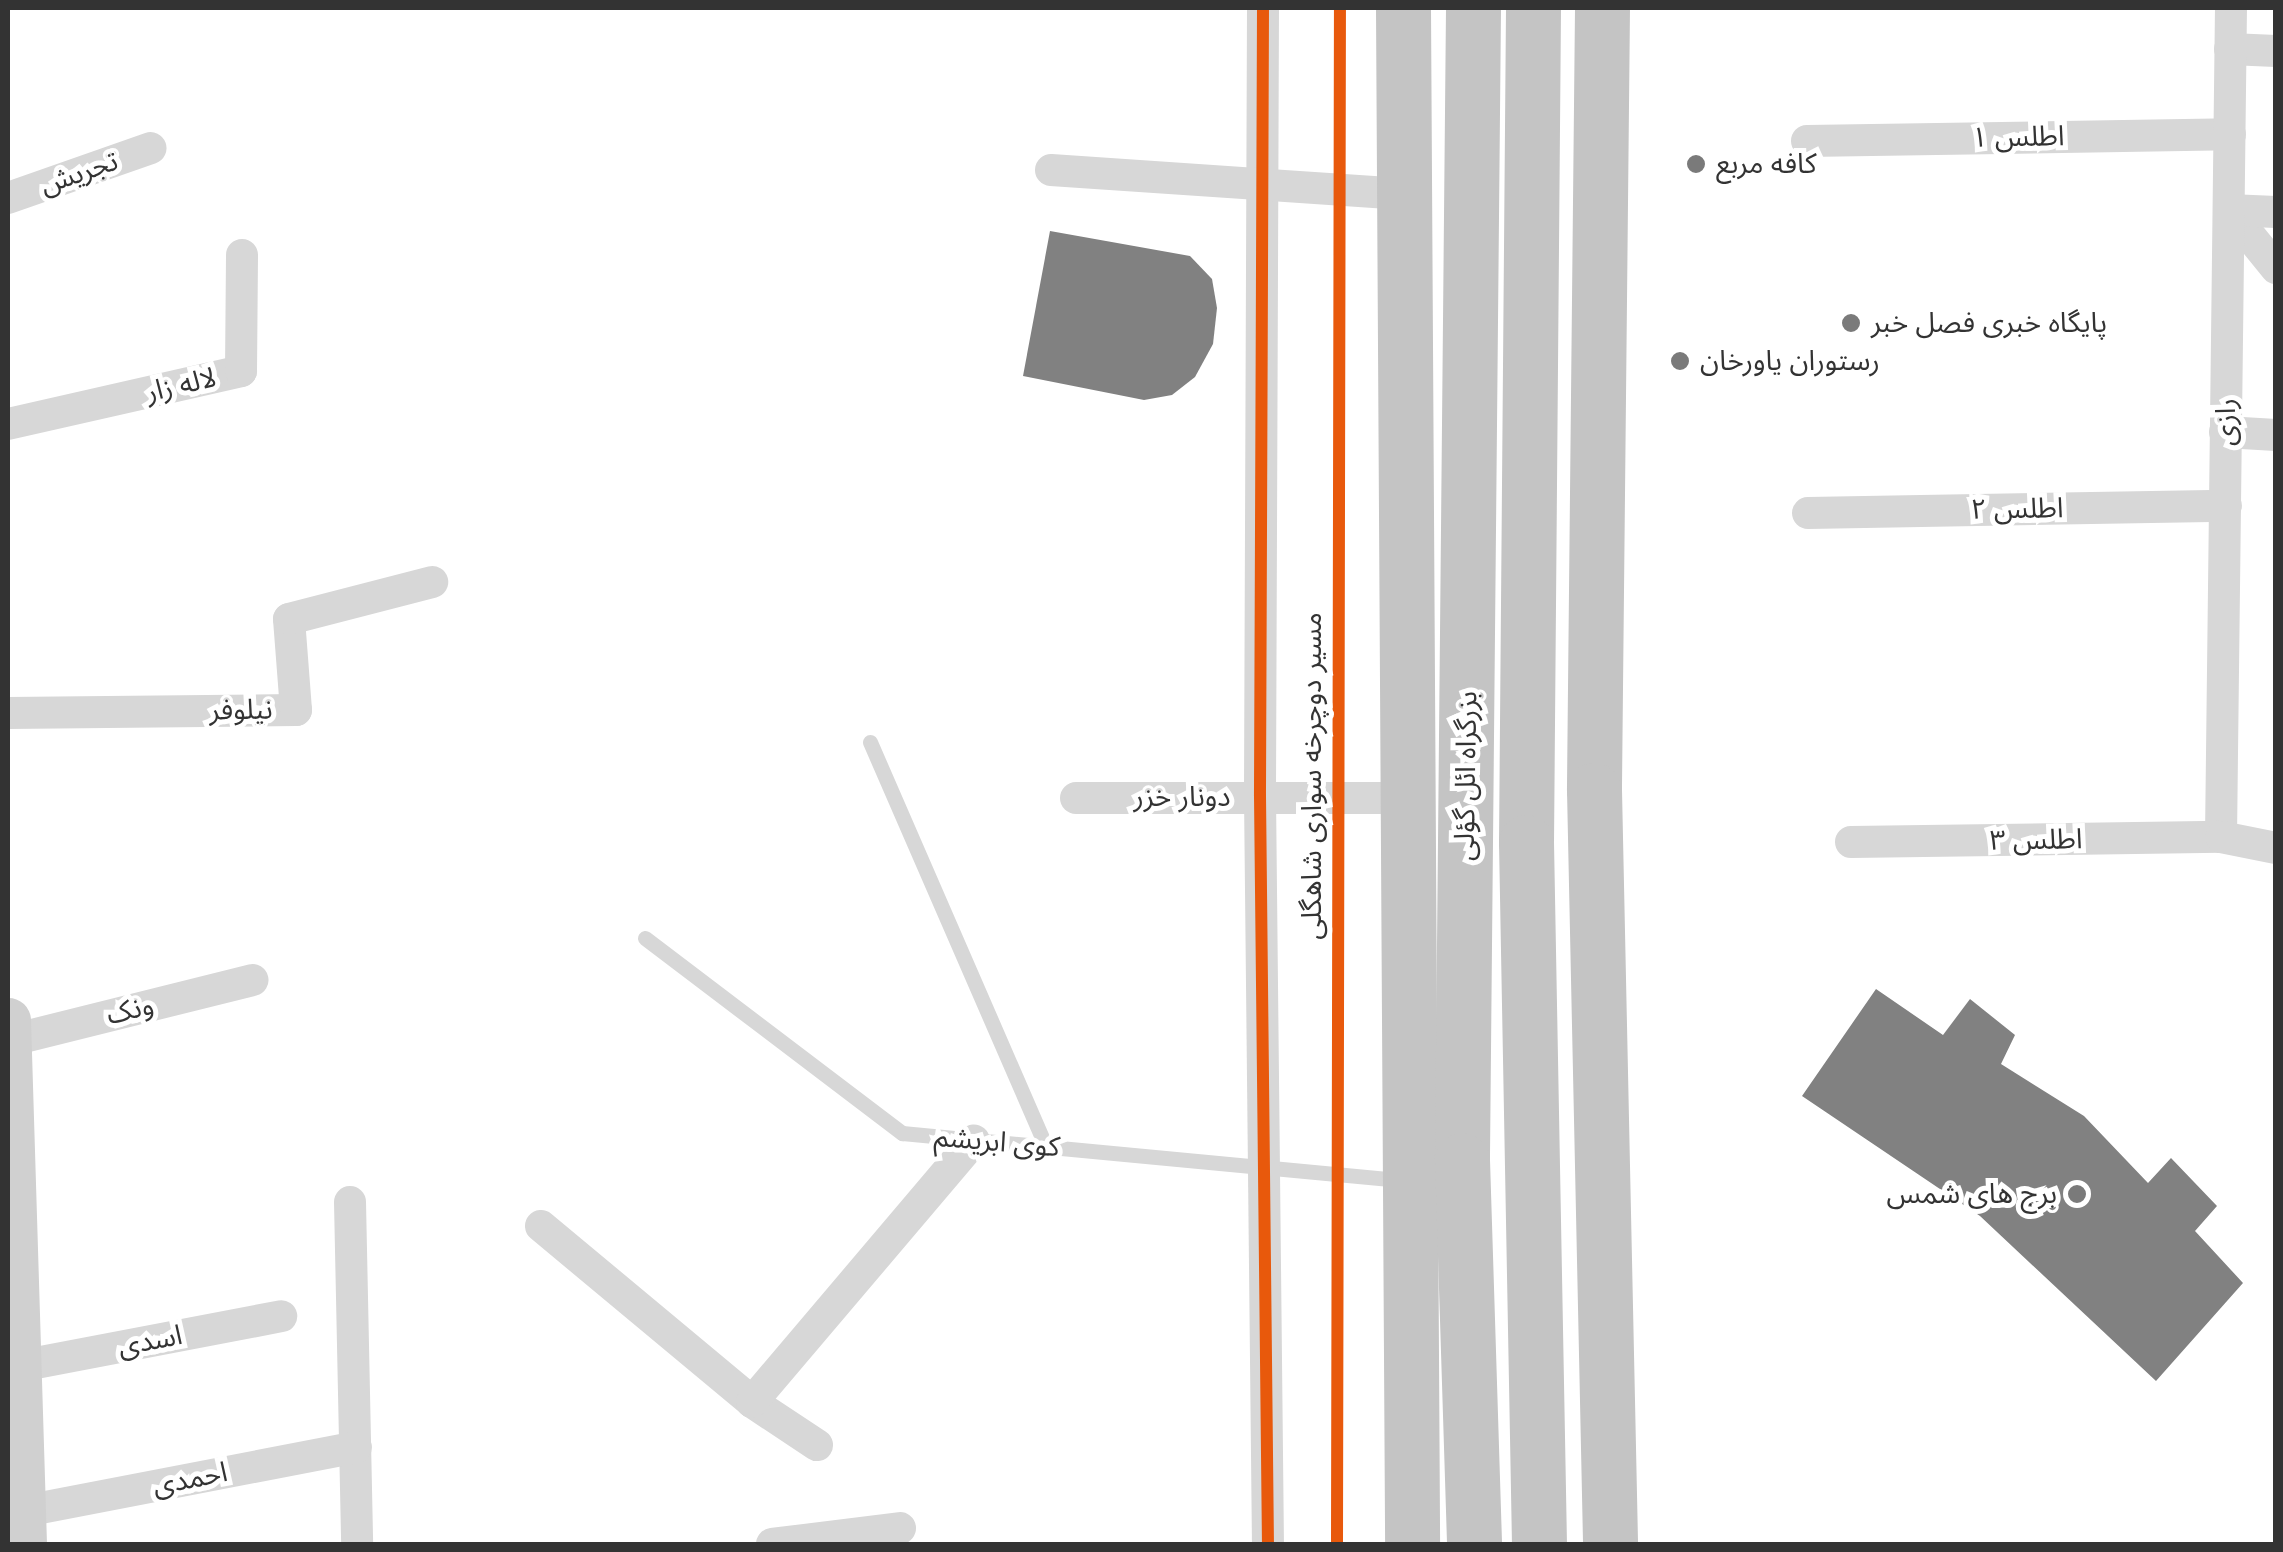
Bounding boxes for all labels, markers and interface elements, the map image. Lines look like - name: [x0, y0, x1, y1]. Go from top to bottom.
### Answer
- street label: اطلس ۱: [1971, 119, 2065, 155]
- street label: تجریش: [36, 144, 122, 202]
- place label: کافه مربع: [1716, 147, 1817, 181]
- marker: کافه مربع: [1685, 153, 1707, 175]
- place label: پایگاه خبری فصل خبر: [1871, 306, 2107, 340]
- marker: پایگاه خبری فصل خبر: [1840, 312, 1862, 334]
- place label: رستوران یاورخان: [1700, 344, 1880, 378]
- marker: رستوران یاورخان: [1669, 350, 1691, 372]
- street label: لاله زار: [143, 361, 219, 409]
- street label: رازی: [2209, 398, 2243, 446]
- street label: اطلس ۲: [1970, 491, 2064, 527]
- street label: مسیر دوچرخه سواری شاهگلی: [1295, 612, 1329, 940]
- street label: بزرگراه ائل گؤلی: [1448, 691, 1484, 861]
- street label: نیلوفر: [209, 693, 273, 727]
- street label: دونار خزر: [1133, 780, 1231, 814]
- street label: اطلس ۳: [1989, 822, 2083, 858]
- street label: ونک: [103, 988, 157, 1032]
- street label: کوی ابریشم: [933, 1120, 1061, 1164]
- place label: برج های شمس: [1886, 1177, 2057, 1211]
- marker: برج های شمس: [2066, 1183, 2088, 1205]
- street label: اسدی: [115, 1318, 185, 1364]
- street label: احمدی: [150, 1455, 230, 1503]

